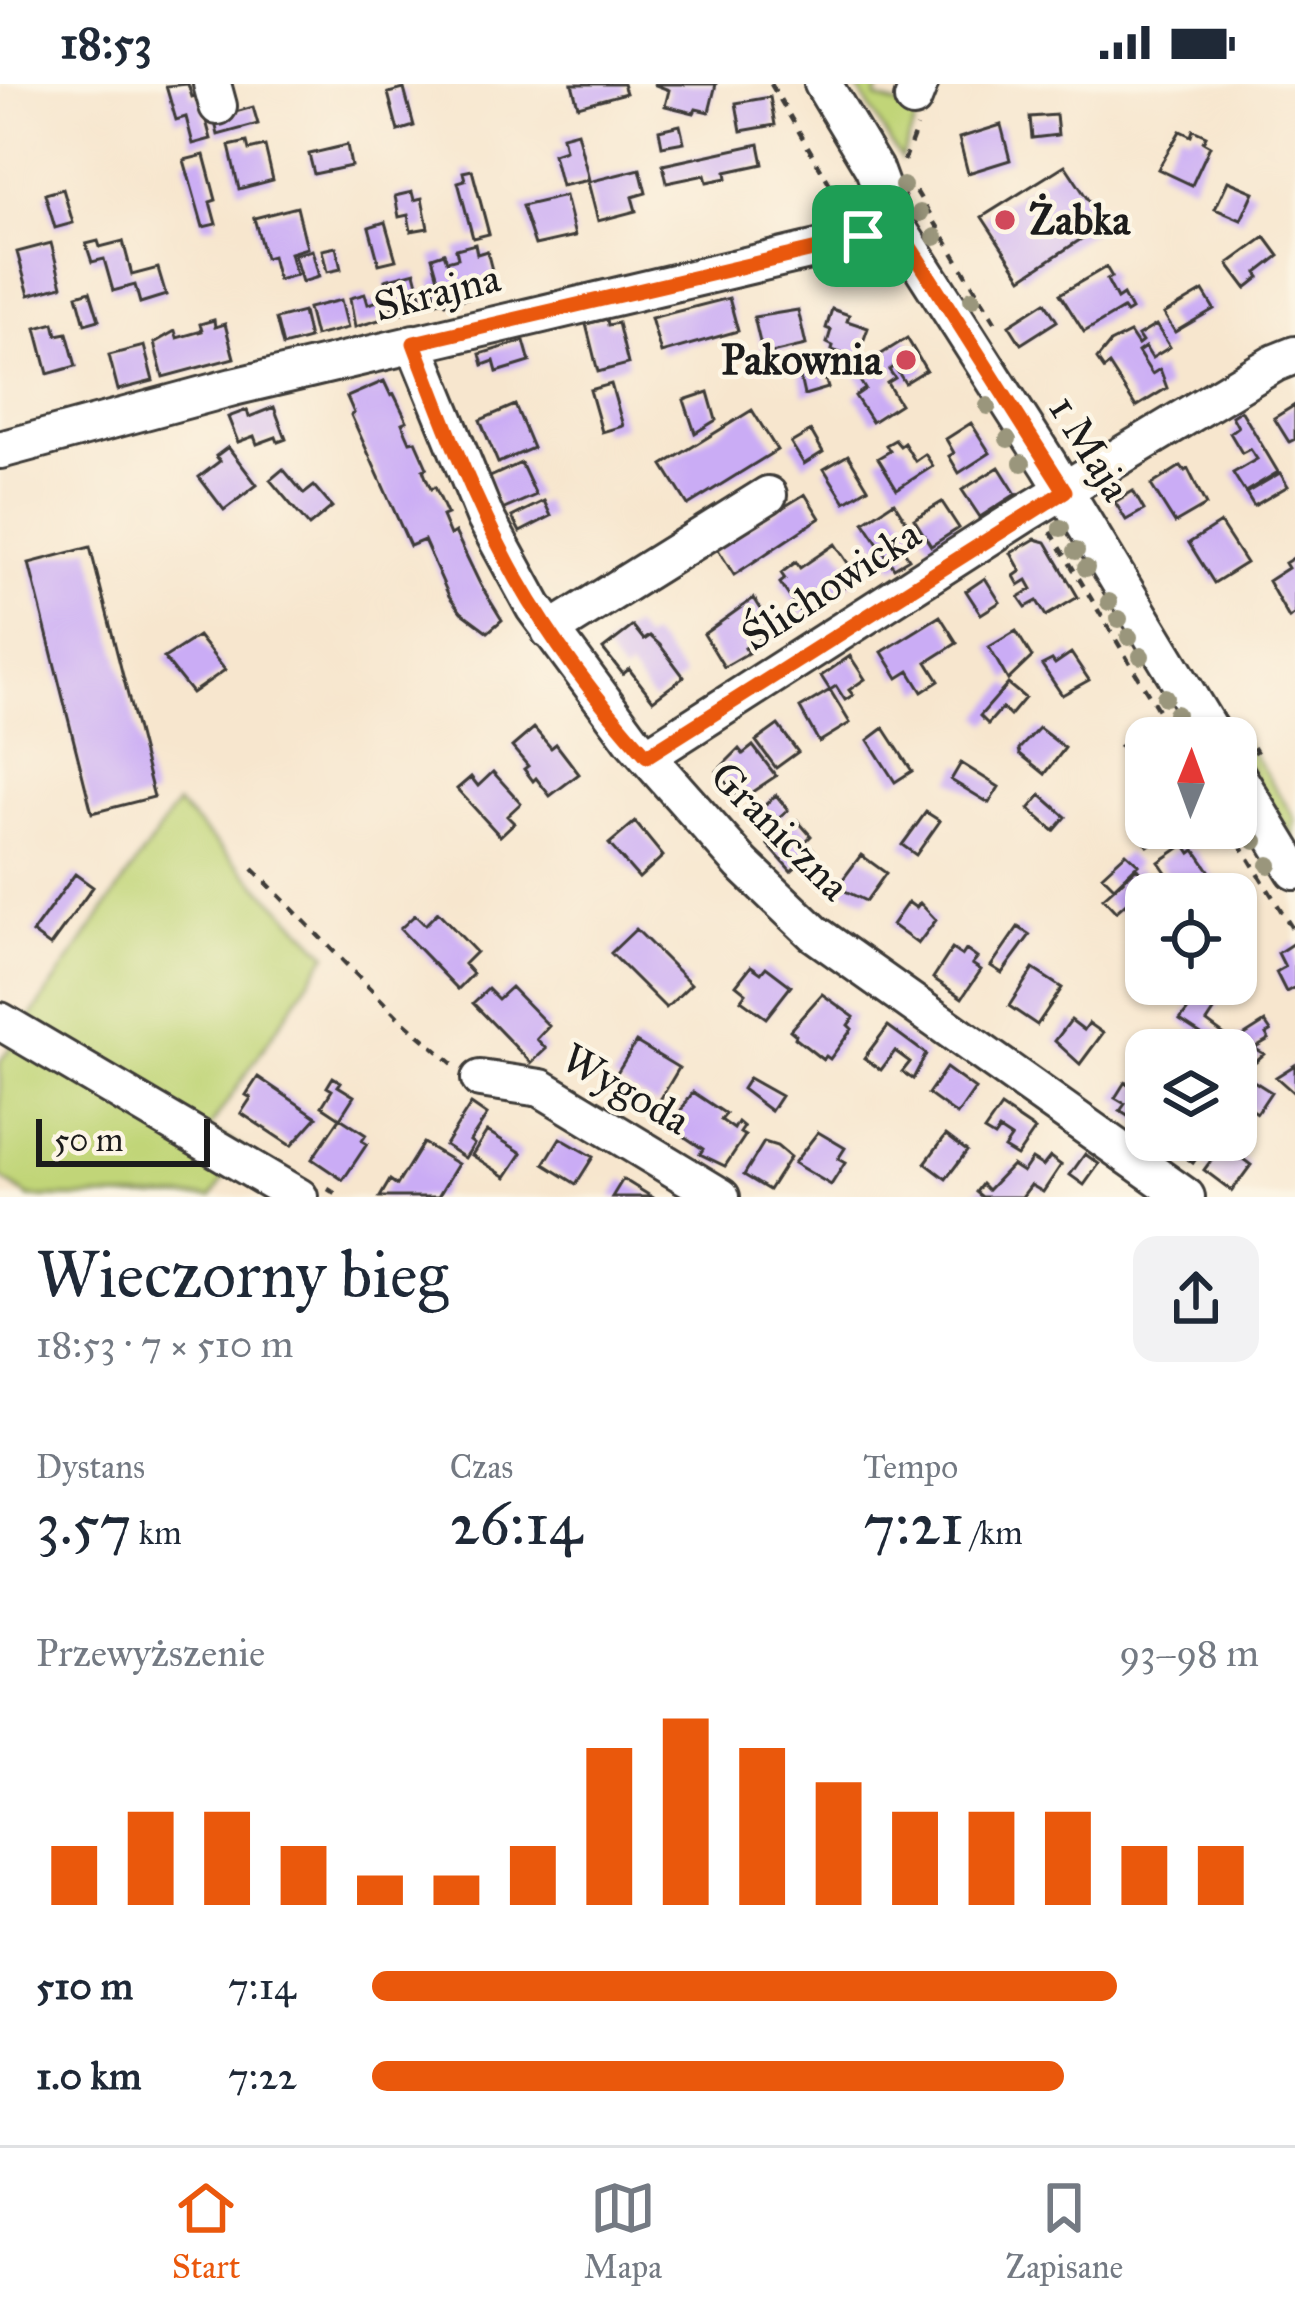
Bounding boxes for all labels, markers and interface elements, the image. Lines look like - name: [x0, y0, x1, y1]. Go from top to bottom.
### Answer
- text: 18:53: [60, 15, 152, 70]
- pin: [812, 185, 914, 287]
- place label: Żabka: [1029, 193, 1132, 246]
- icon: arrive: [830, 203, 896, 269]
- marker: Żabka: [992, 207, 1018, 233]
- street label: Skrajna: [369, 251, 506, 333]
- place label: Pakownia: [721, 334, 883, 386]
- marker: Pakownia: [893, 347, 919, 373]
- street label: 1 Maja: [1038, 386, 1143, 511]
- street label: Ślichowicka: [731, 507, 930, 662]
- north arrow: [1125, 717, 1257, 849]
- map controls: [1125, 717, 1257, 1161]
- street label: Graniczna: [699, 750, 861, 912]
- button: locate: [1125, 873, 1257, 1005]
- button: layers: [1125, 1029, 1257, 1161]
- street label: Wygoda: [553, 1032, 699, 1146]
- scale bar: [36, 1113, 210, 1166]
- text: 50 m: [54, 1120, 123, 1160]
- text: Wieczorny bieg: [36, 1234, 448, 1315]
- button: share: [1133, 1236, 1259, 1362]
- text: 18:53 · 7 × 510 m: [36, 1320, 294, 1368]
- text: Dystans: [36, 1447, 145, 1487]
- text: Czas: [450, 1447, 513, 1487]
- text: Tempo: [863, 1447, 958, 1487]
- text: 3.57: [36, 1487, 132, 1560]
- text: 26:14: [450, 1487, 582, 1560]
- text: 7:21: [863, 1487, 964, 1560]
- text: km: [132, 1513, 182, 1553]
- text: /km: [964, 1513, 1023, 1553]
- text: Przewyższenie: [36, 1629, 265, 1677]
- text: 93–98 m: [1119, 1629, 1259, 1677]
- text: 510 m: [36, 1962, 133, 2010]
- text: 7:14: [228, 1962, 296, 2010]
- text: 1.0 km: [36, 2052, 142, 2100]
- text: 7:22: [228, 2052, 297, 2100]
- tab: Start: [172, 2175, 240, 2287]
- tab: Mapa: [584, 2175, 662, 2287]
- tab: Zapisane: [1006, 2175, 1123, 2287]

